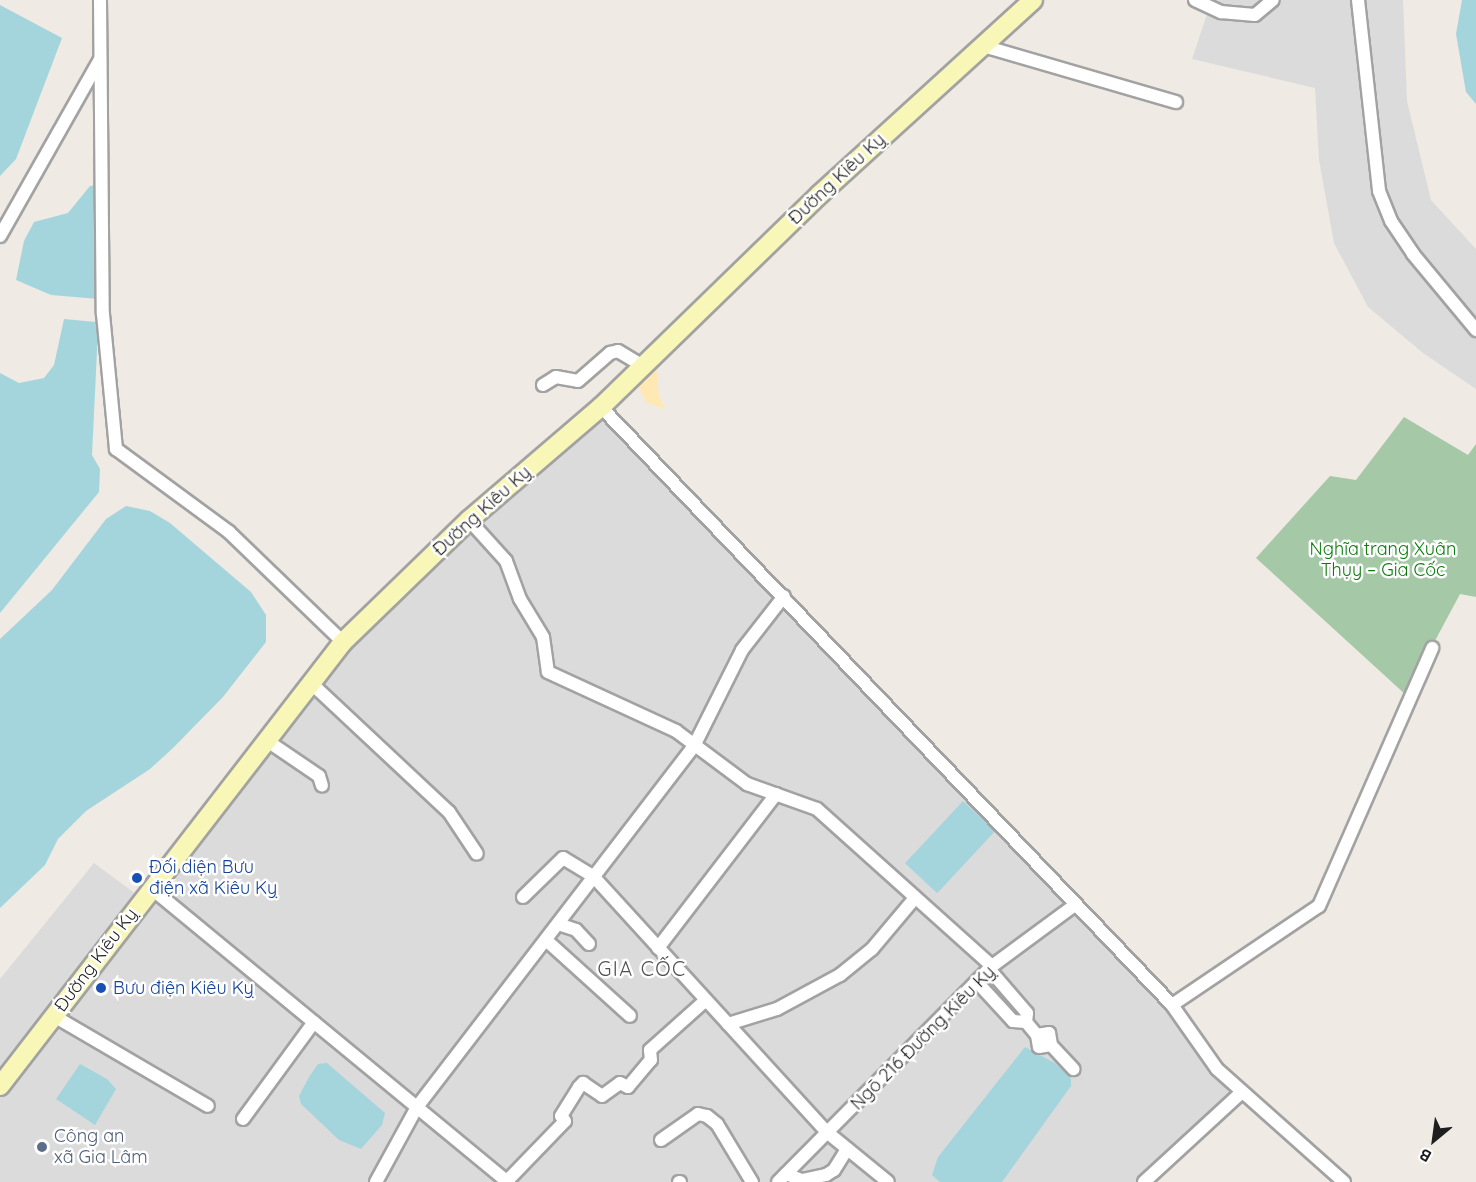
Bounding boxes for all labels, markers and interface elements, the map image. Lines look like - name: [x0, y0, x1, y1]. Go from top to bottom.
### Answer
- street label: Đường Kiêu Kỵ: [784, 129, 890, 229]
- street label: Đường Kiêu Kỵ: [429, 462, 535, 560]
- park label: Nghĩa trang Xuân Thụy – Gia Cốc: [1310, 539, 1456, 582]
- place label: Đối diện Bưu điện xã Kiêu Kỵ: [149, 857, 277, 900]
- marker: Đối diện Bưu điện xã Kiêu Kỵ: [130, 871, 144, 885]
- street label: Đường Kiêu Kỵ: [50, 904, 142, 1016]
- district label: GIA CỐC: [597, 956, 687, 980]
- street label: Ngõ 216 Đường Kiêu Kỵ: [846, 961, 1000, 1115]
- place label: Bưu điện Kiêu Kỵ: [113, 977, 254, 999]
- marker: Bưu điện Kiêu Kỵ: [94, 981, 108, 995]
- north arrow: [1404, 1110, 1464, 1170]
- place label: Công an xã Gia Lâm: [54, 1126, 148, 1168]
- marker: Công an xã Gia Lâm: [35, 1140, 49, 1154]
- text: B: [1416, 1144, 1435, 1167]

